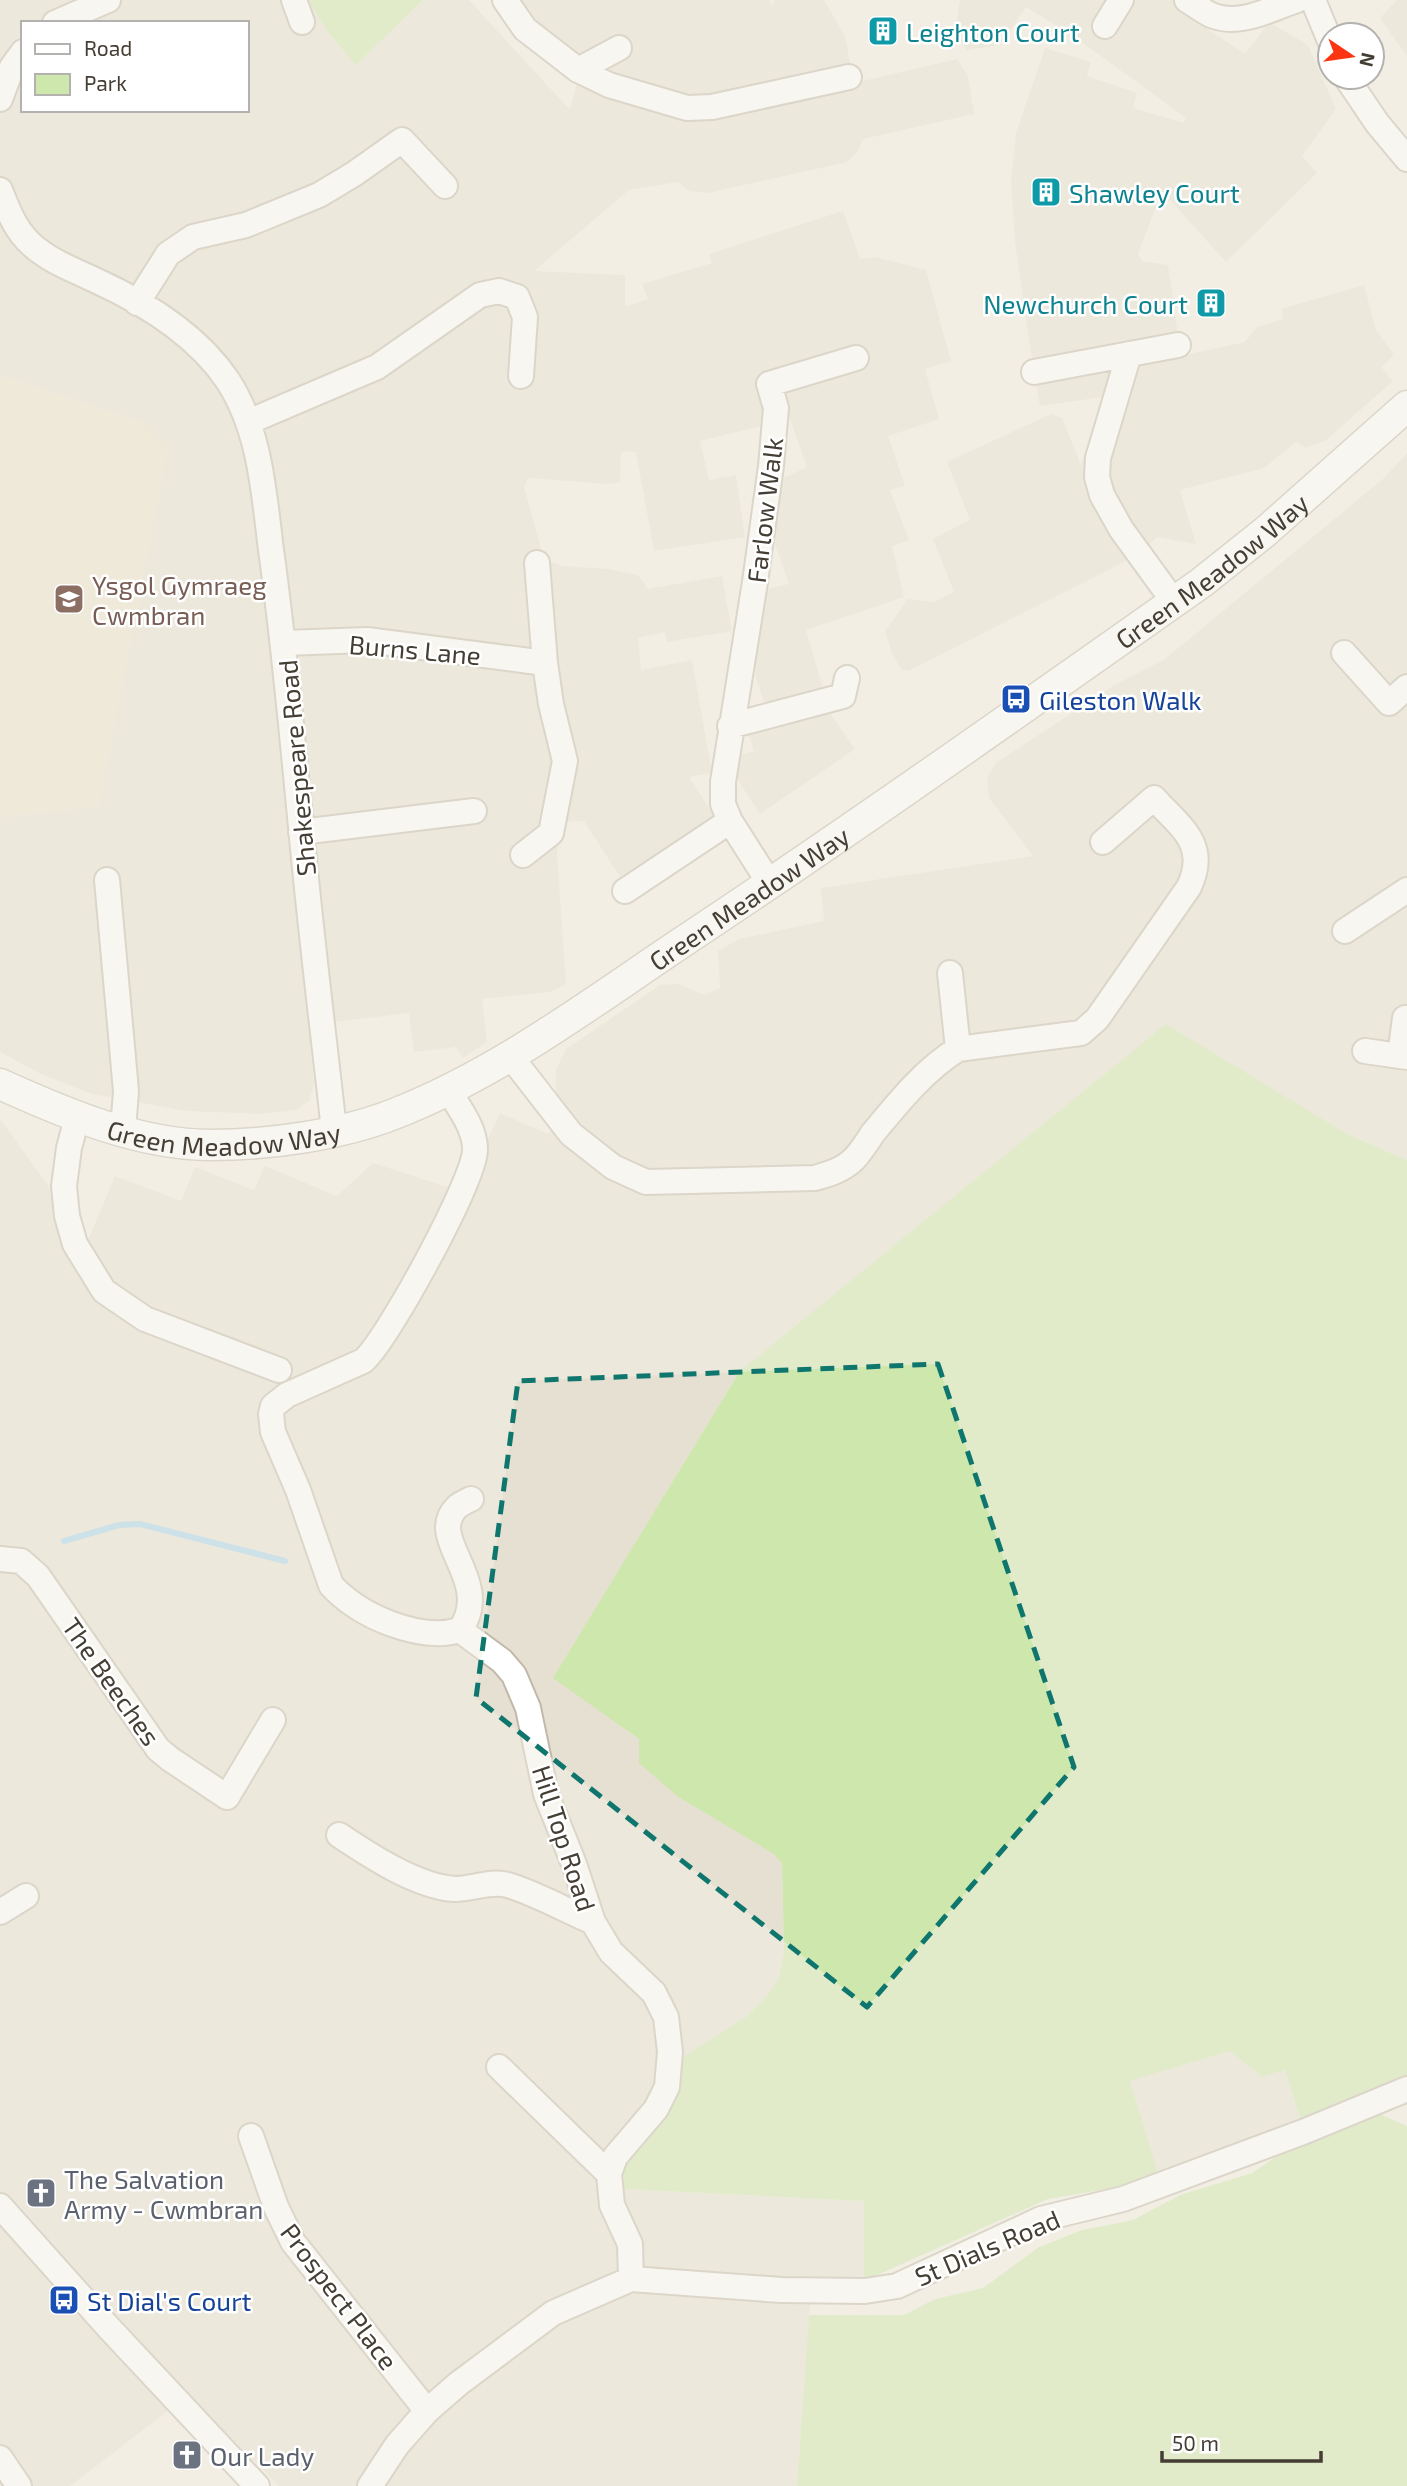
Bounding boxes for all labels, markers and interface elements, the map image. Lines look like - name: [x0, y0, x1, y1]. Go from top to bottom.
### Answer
- building icon: Leighton Court: [866, 14, 900, 48]
- place label: Leighton Court: [906, 16, 1080, 47]
- legend: [21, 21, 248, 112]
- north arrow: [1316, 21, 1386, 91]
- text: Road: [84, 35, 132, 60]
- text: N: [1355, 51, 1381, 69]
- text: Park: [84, 70, 127, 95]
- building icon: Shawley Court: [1029, 175, 1063, 209]
- place label: Shawley Court: [1069, 177, 1240, 208]
- building icon: Newchurch Court: [1194, 286, 1228, 320]
- place label: Newchurch Court: [983, 288, 1188, 319]
- street label: Farlow Walk: [740, 435, 788, 585]
- street label: Green Meadow Way: [1109, 486, 1314, 654]
- place label: Ysgol Gymraeg Cwmbran: [92, 569, 267, 630]
- school or university icon: Ysgol Gymraeg Cwmbran: [52, 582, 86, 616]
- street label: Burns Lane: [348, 628, 482, 670]
- street label: Shakespeare Road: [271, 659, 321, 877]
- bus stop icon: Gileston Walk: [999, 682, 1033, 716]
- place label: Gileston Walk: [1039, 684, 1201, 715]
- street label: Green Meadow Way: [643, 819, 855, 976]
- street label: Green Meadow Way: [104, 1112, 344, 1161]
- street label: The Beeches: [57, 1611, 167, 1751]
- street label: Hill Top Road: [527, 1761, 603, 1915]
- place label: The Salvation Army - Cwmbran: [64, 2163, 263, 2224]
- church icon: The Salvation Army - Cwmbran: [24, 2176, 58, 2210]
- street label: St Dials Road: [910, 2203, 1064, 2291]
- street label: Prospect Place: [275, 2217, 405, 2375]
- bus stop icon: St Dial's Court: [47, 2283, 81, 2317]
- place label: St Dial's Court: [87, 2285, 252, 2316]
- scale bar: [1162, 2420, 1321, 2464]
- text: 50 m: [1172, 2430, 1219, 2455]
- church icon: Our Lady: [170, 2438, 204, 2472]
- place label: Our Lady: [210, 2440, 314, 2471]

